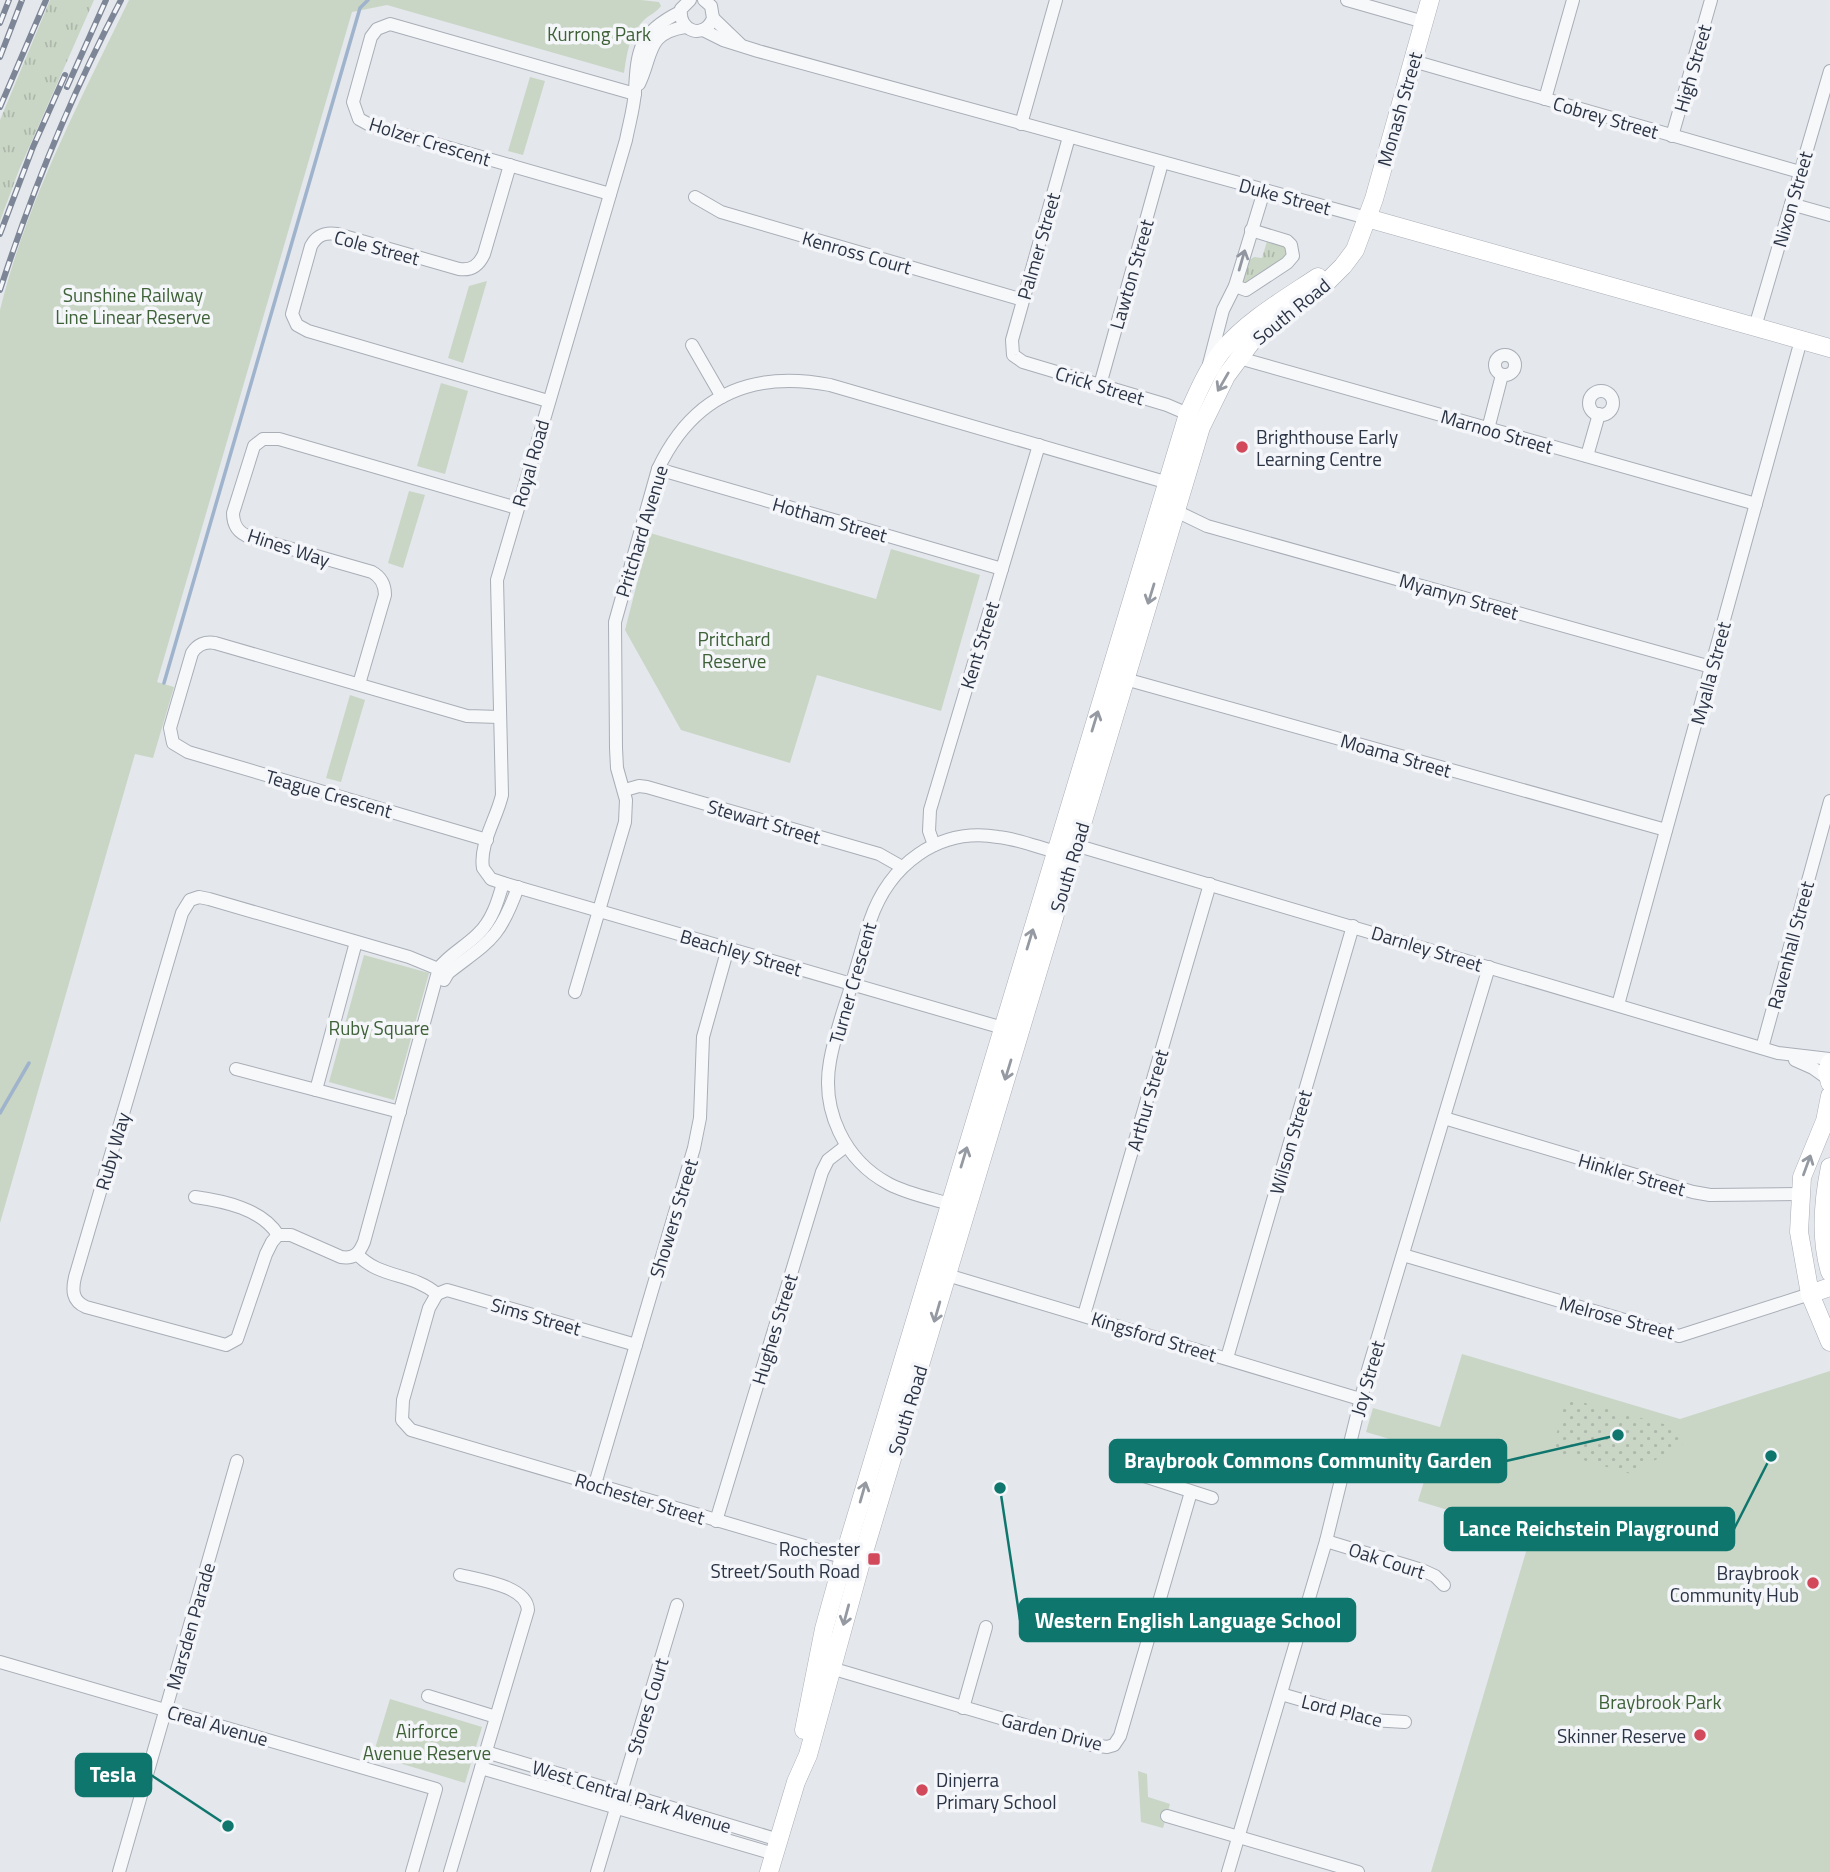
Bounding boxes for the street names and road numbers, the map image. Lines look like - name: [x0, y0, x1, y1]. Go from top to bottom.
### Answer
- street label: High Street: [1666, 20, 1718, 115]
- street label: Monash Street: [1369, 48, 1429, 170]
- street label: Cobrey Street: [1550, 88, 1662, 146]
- street label: Holzer Crescent: [366, 109, 495, 173]
- street label: Nixon Street: [1764, 147, 1820, 250]
- street label: Duke Street: [1236, 170, 1334, 222]
- street label: Palmer Street: [1009, 189, 1067, 303]
- street label: Lawton Street: [1101, 215, 1161, 332]
- street label: Cole Street: [331, 222, 423, 272]
- street label: Kenross Court: [799, 223, 915, 281]
- street label: South Road: [1246, 271, 1336, 351]
- street label: Crick Street: [1052, 358, 1148, 412]
- street label: Marnoo Street: [1437, 401, 1557, 461]
- street label: Royal Road: [504, 416, 556, 510]
- street label: Pritchard Avenue: [607, 461, 675, 601]
- street label: Hotham Street: [769, 489, 891, 549]
- street label: Hines Way: [244, 520, 334, 574]
- street label: Myamyn Street: [1396, 565, 1522, 627]
- street label: Kent Street: [952, 597, 1006, 692]
- street label: Myalla Street: [1682, 618, 1738, 728]
- street label: Moama Street: [1337, 725, 1455, 785]
- street label: Teague Crescent: [262, 761, 396, 825]
- street label: Stewart Street: [704, 791, 824, 851]
- street label: South Road: [1042, 818, 1096, 916]
- street label: Ravenhall Street: [1759, 877, 1821, 1012]
- street label: Darnley Street: [1368, 917, 1486, 979]
- street label: Turner Crescent: [821, 919, 883, 1047]
- street label: Beachley Street: [677, 921, 806, 983]
- street label: Arthur Street: [1119, 1045, 1175, 1154]
- street label: Wilson Street: [1261, 1086, 1319, 1198]
- street label: Ruby Way: [87, 1109, 137, 1193]
- street label: Hinkler Street: [1575, 1145, 1689, 1203]
- street label: Showers Street: [641, 1155, 705, 1281]
- street label: Hughes Street: [743, 1270, 805, 1388]
- street label: Melrose Street: [1556, 1288, 1678, 1346]
- street label: Sims Street: [488, 1289, 585, 1343]
- street label: Kingsford Street: [1088, 1303, 1220, 1369]
- street label: Joy Street: [1342, 1336, 1392, 1419]
- street label: South Road: [880, 1361, 934, 1459]
- street label: Rochester Street: [571, 1464, 709, 1532]
- street label: Oak Court: [1345, 1534, 1429, 1586]
- street label: Marsden Parade: [158, 1559, 222, 1693]
- street label: Stores Court: [619, 1654, 675, 1758]
- street label: Lord Place: [1298, 1686, 1386, 1734]
- street label: Creal Avenue: [164, 1697, 272, 1753]
- street label: Garden Drive: [998, 1704, 1106, 1758]
- street label: West Central Park Avenue: [529, 1752, 735, 1840]

